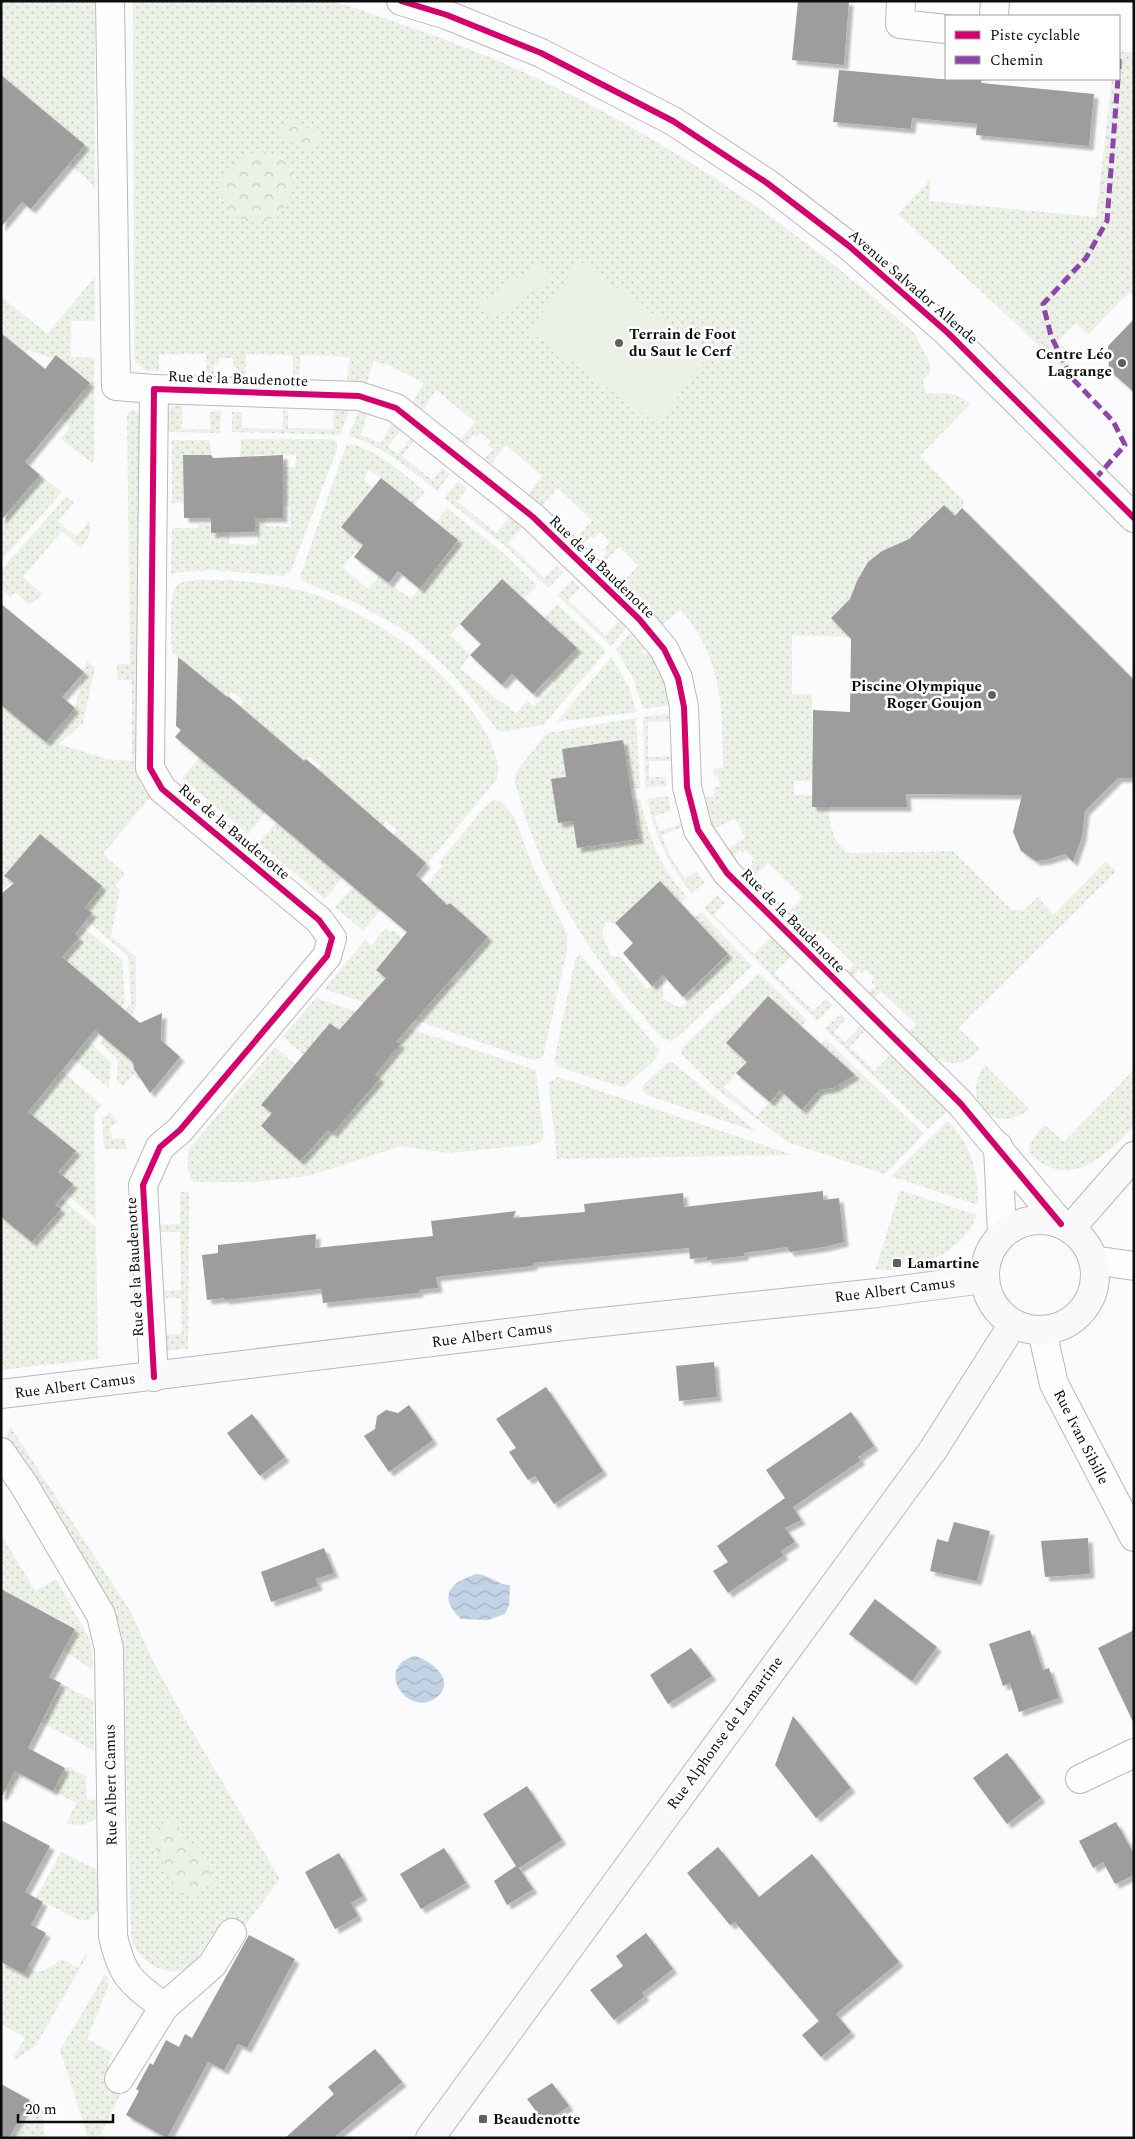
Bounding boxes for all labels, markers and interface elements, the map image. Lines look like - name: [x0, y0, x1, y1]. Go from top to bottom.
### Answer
- legend: [945, 15, 1120, 80]
- text: Piste cyclable: [990, 24, 1080, 47]
- text: Chemin: [990, 49, 1043, 72]
- street label: Avenue Salvador Allende: [843, 224, 983, 350]
- place label: Terrain de Foot du Saut le Cerf: [629, 323, 736, 363]
- marker: Terrain de Foot du Saut le Cerf: [613, 337, 625, 349]
- place label: Centre Léo Lagrange: [1036, 343, 1112, 383]
- marker: Centre Léo Lagrange: [1116, 357, 1128, 369]
- street label: Rue de la Baudenotte: [168, 365, 308, 393]
- street label: Rue de la Baudenotte: [544, 510, 660, 624]
- place label: Piscine Olympique Roger Goujon: [851, 675, 982, 715]
- marker: Piscine Olympique Roger Goujon: [986, 689, 998, 701]
- street label: Rue de la Baudenotte: [173, 778, 295, 886]
- street label: Rue de la Baudenotte: [735, 863, 851, 979]
- street label: Rue de la Baudenotte: [120, 1196, 150, 1338]
- place label: Lamartine: [907, 1252, 980, 1275]
- marker: Lamartine: [891, 1257, 903, 1269]
- street label: Rue Albert Camus: [833, 1271, 957, 1309]
- street label: Rue Albert Camus: [430, 1316, 554, 1354]
- street label: Rue Albert Camus: [13, 1367, 137, 1405]
- street label: Rue Ivan Sibille: [1047, 1385, 1115, 1489]
- street label: Rue Alphonse de Lamartine: [661, 1652, 789, 1814]
- street label: Rue Albert Camus: [98, 1724, 124, 1846]
- scale bar: [18, 2092, 112, 2124]
- text: 20 m: [25, 2098, 57, 2121]
- place label: Beaudenotte: [493, 2108, 580, 2131]
- marker: Beaudenotte: [477, 2113, 489, 2125]

